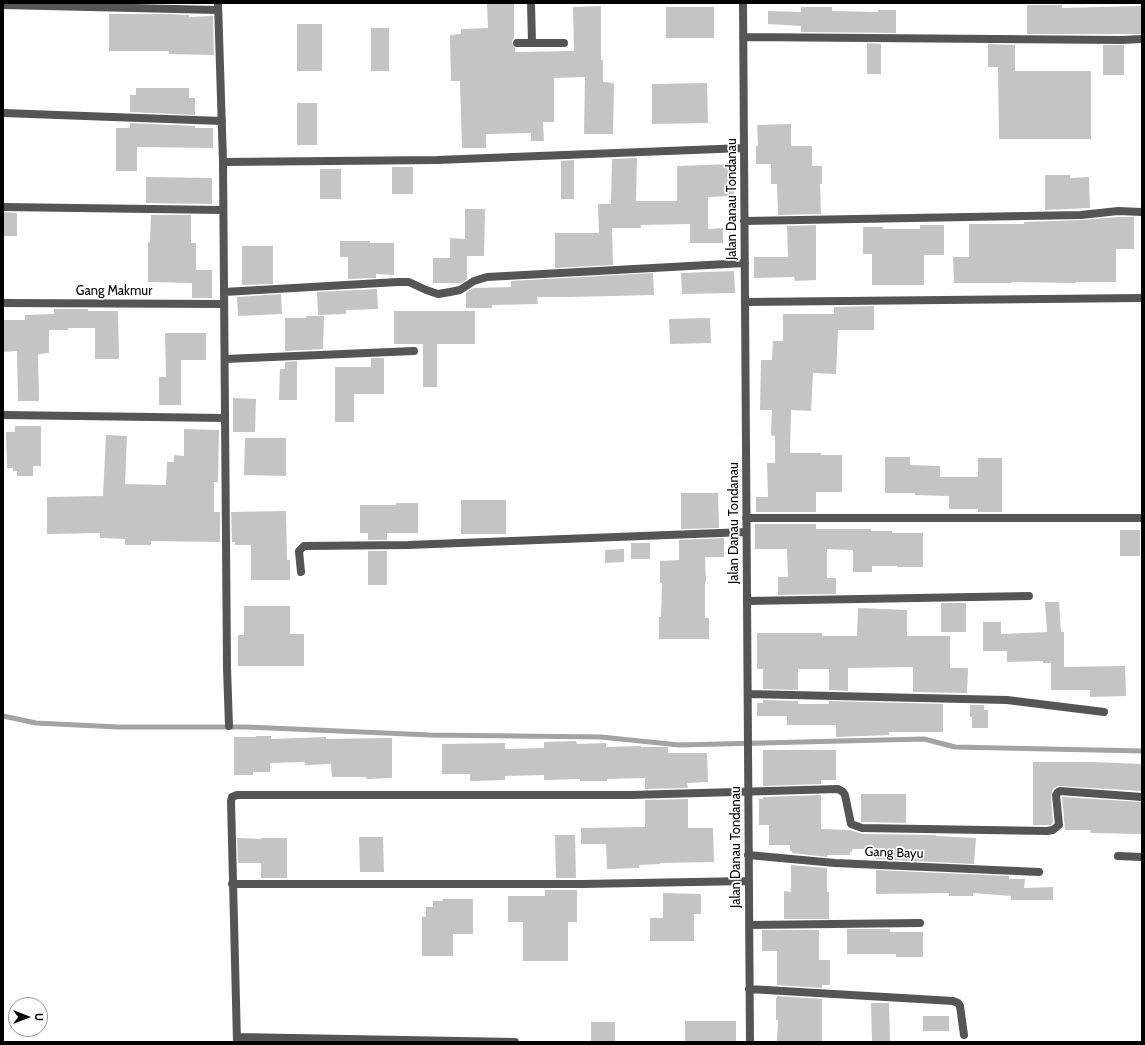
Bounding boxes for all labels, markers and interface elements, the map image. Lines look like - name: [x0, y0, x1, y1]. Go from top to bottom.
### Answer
- street label: Jalan Danau Tondanau: [724, 138, 740, 260]
- street label: Gang Makmur: [76, 283, 152, 299]
- street label: Jalan Danau Tondanau: [726, 462, 742, 584]
- street label: Jalan Danau Tondanau: [728, 786, 744, 908]
- street label: Gang Bayu: [864, 844, 924, 862]
- north arrow: [8, 997, 48, 1037]
- text: U: [32, 1013, 46, 1021]

